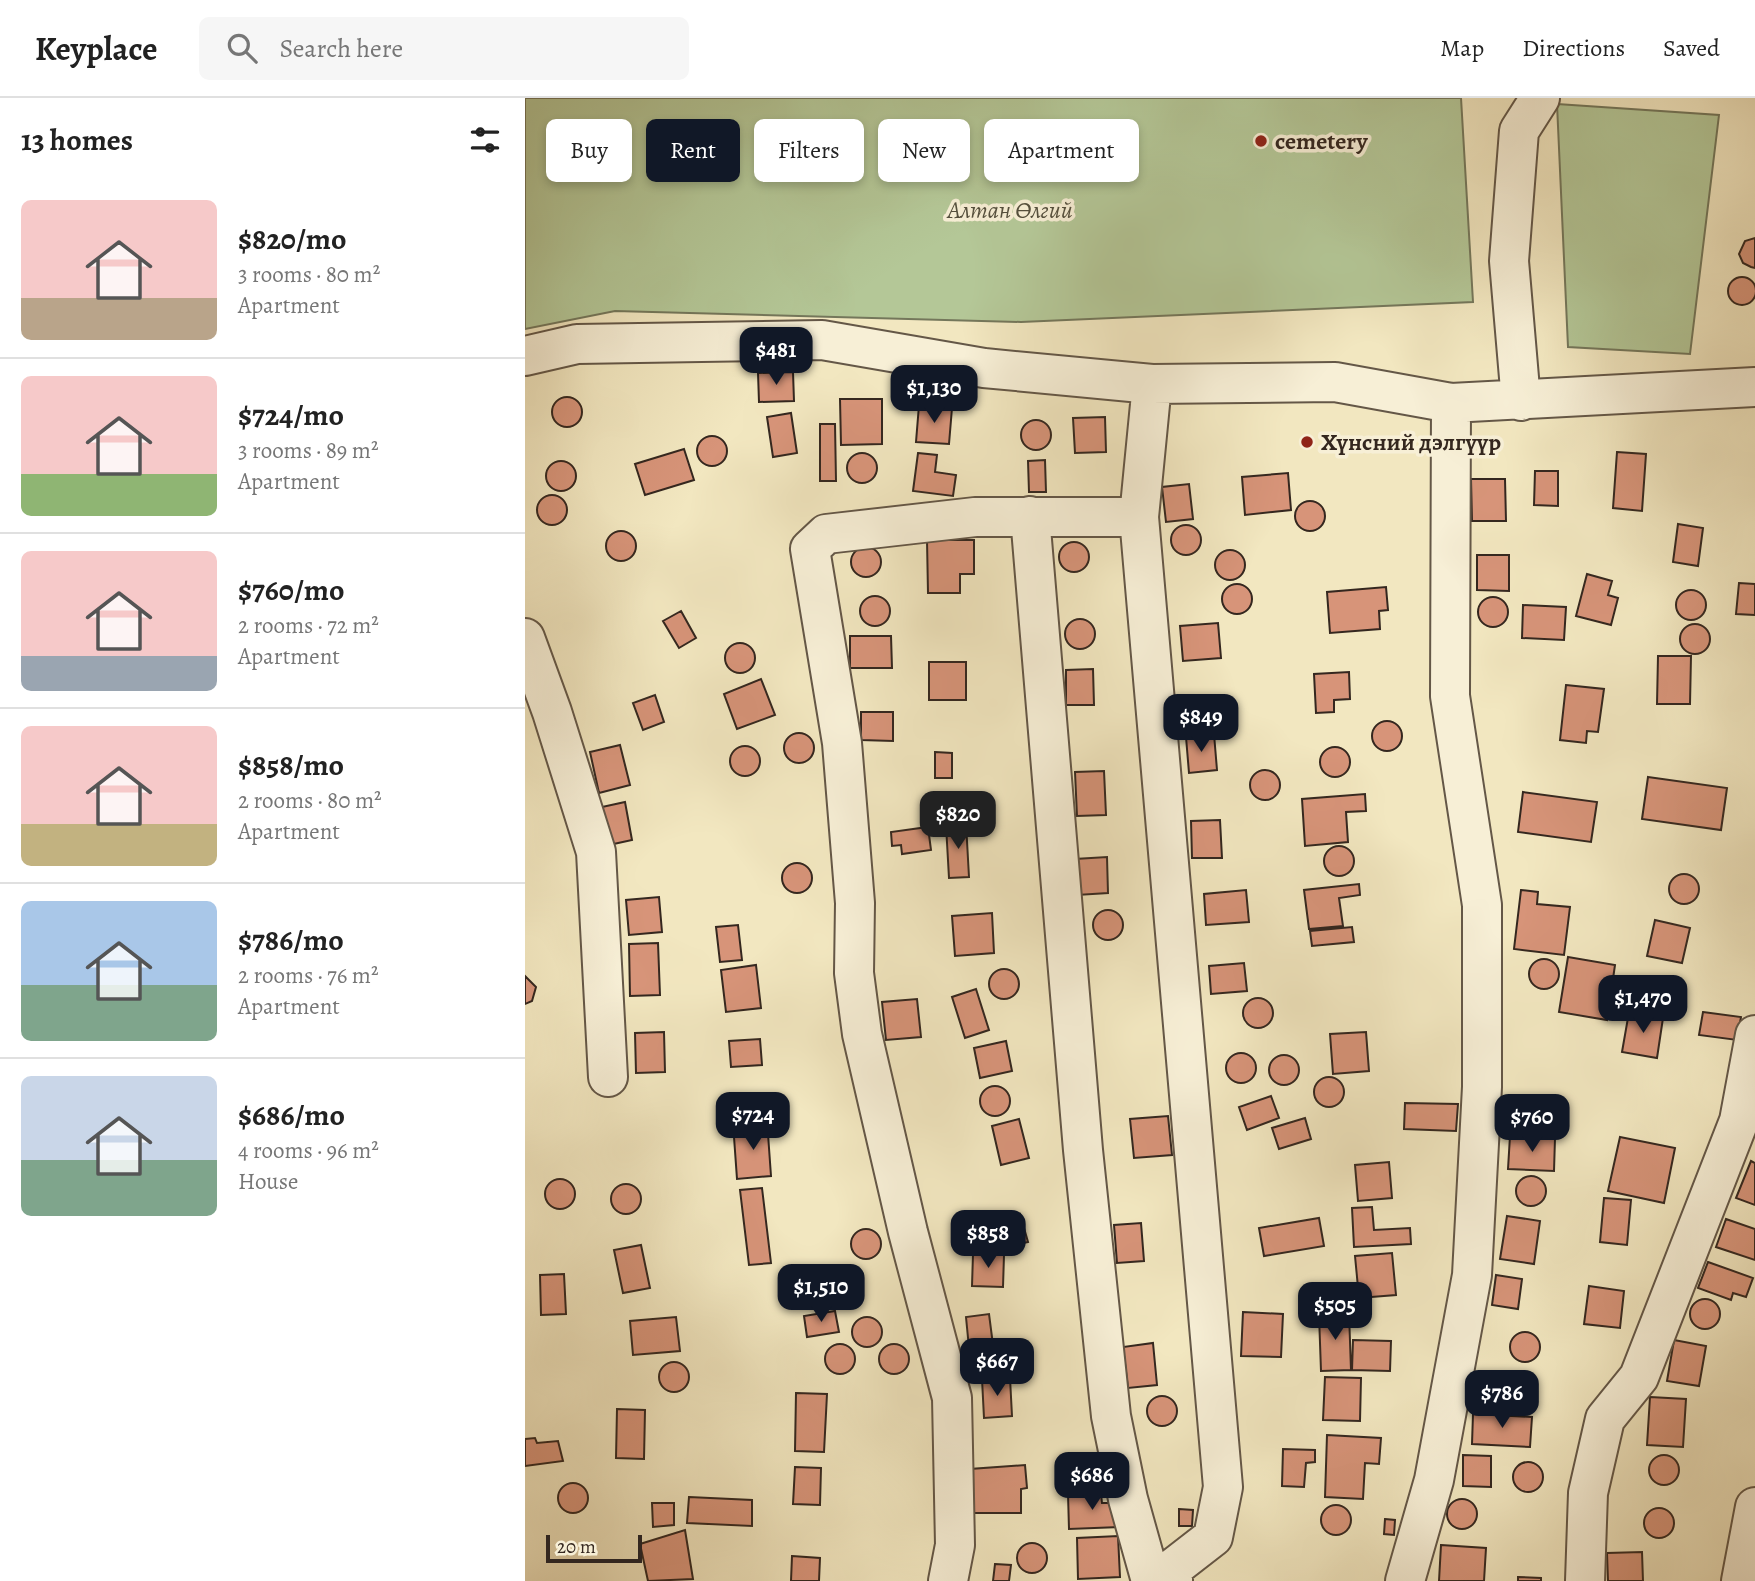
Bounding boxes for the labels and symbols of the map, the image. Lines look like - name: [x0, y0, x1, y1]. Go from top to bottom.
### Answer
- place label: cemetery: [1275, 125, 1368, 157]
- marker: cemetery: [1253, 133, 1269, 149]
- park label: Алтан Өлгий: [945, 194, 1073, 226]
- pin: $481: [735, 328, 817, 387]
- pin: $1,130: [877, 366, 991, 425]
- place label: Хүнсний дэлгүүр: [1321, 426, 1501, 458]
- marker: Хүнсний дэлгүүр: [1299, 434, 1315, 450]
- pin: $849: [1160, 694, 1242, 754]
- pin: $820: [917, 792, 999, 851]
- pin: $1,470: [1586, 976, 1700, 1035]
- pin: $724: [712, 1093, 794, 1152]
- pin: $760: [1491, 1094, 1573, 1154]
- pin: $858: [947, 1210, 1029, 1270]
- pin: $1,510: [764, 1264, 878, 1324]
- pin: $505: [1294, 1282, 1376, 1342]
- pin: $667: [956, 1338, 1038, 1398]
- pin: $786: [1461, 1370, 1543, 1430]
- pin: $686: [1051, 1452, 1133, 1512]
- scale bar: [546, 1532, 642, 1564]

